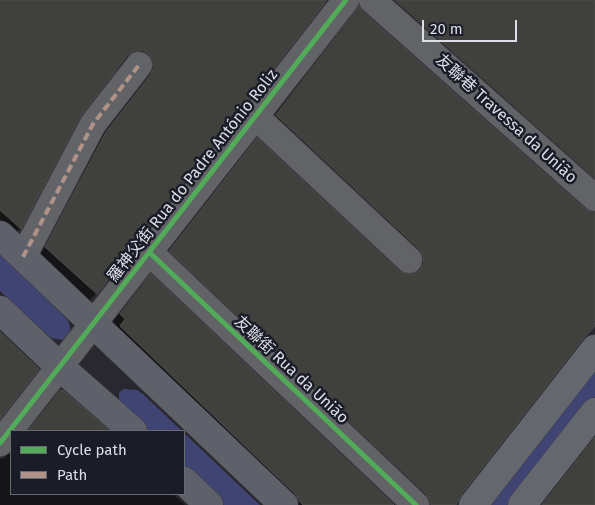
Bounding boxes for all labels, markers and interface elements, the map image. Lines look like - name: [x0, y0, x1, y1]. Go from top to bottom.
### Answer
- scale bar: [425, 10, 520, 42]
- text: 20 m: [430, 20, 463, 38]
- street label: 友聯巷 Travessa da União: [431, 51, 581, 187]
- street label: 羅神父街 Rua do Padre António Roliz: [104, 66, 282, 286]
- street label: 友聯街 Rua da União: [230, 312, 352, 428]
- legend: [10, 430, 185, 495]
- text: Cycle path: [57, 441, 127, 459]
- text: Path: [57, 466, 87, 484]

